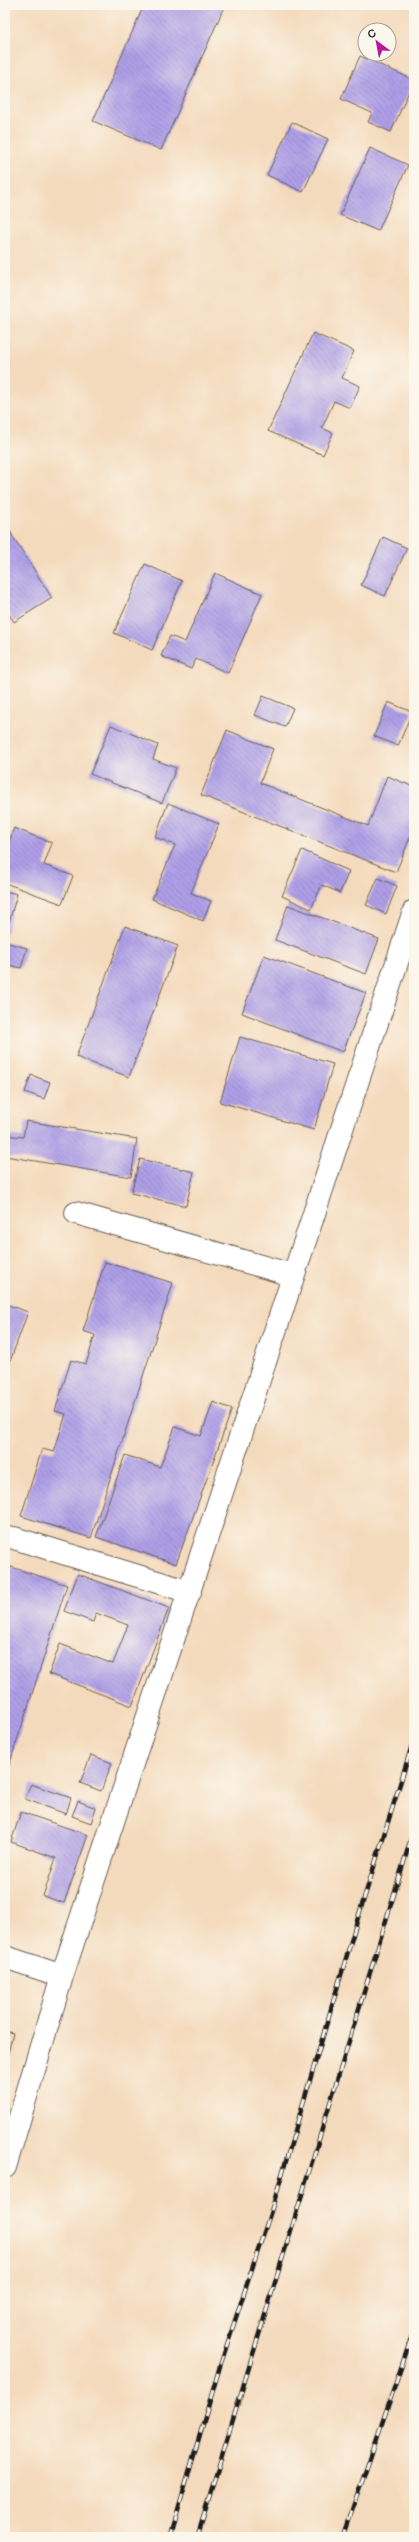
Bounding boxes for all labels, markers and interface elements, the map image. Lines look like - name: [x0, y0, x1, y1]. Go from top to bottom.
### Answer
- north arrow: [357, 22, 397, 62]
- text: С: [365, 26, 379, 41]

